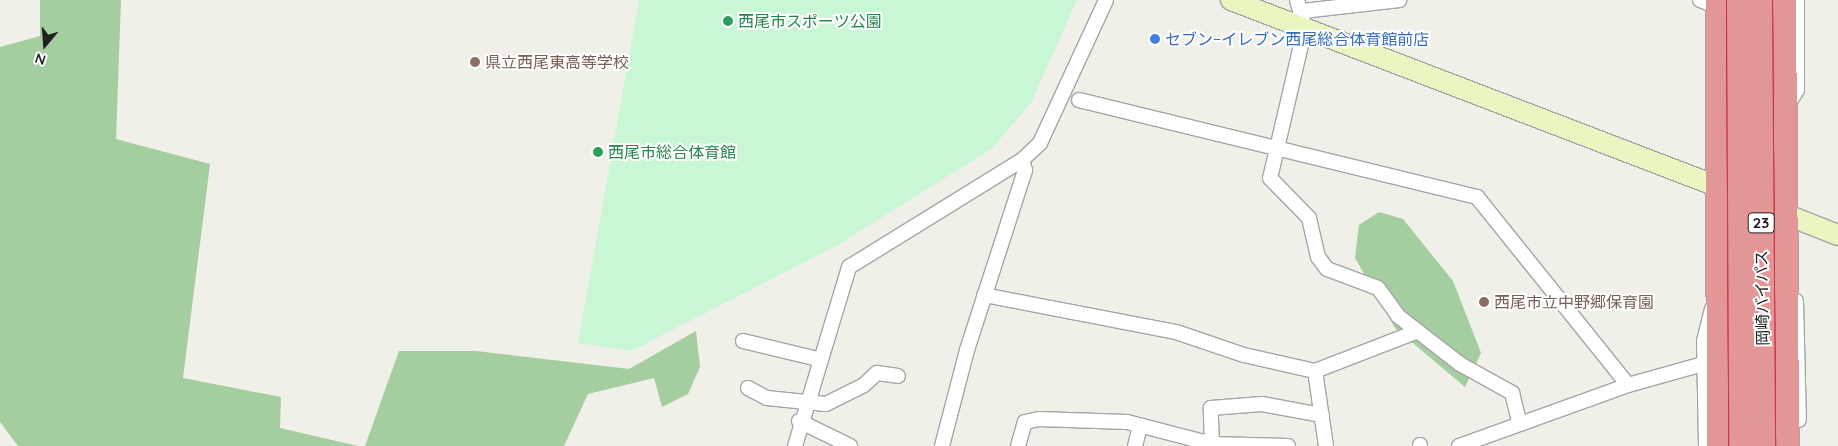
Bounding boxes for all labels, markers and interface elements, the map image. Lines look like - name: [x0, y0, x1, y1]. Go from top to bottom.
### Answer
- place label: 西尾市スポーツ公園: [738, 11, 882, 31]
- marker: 西尾市スポーツ公園: [722, 15, 734, 27]
- north arrow: [20, 20, 70, 70]
- place label: セブン−イレブン西尾総合体育館前店: [1165, 29, 1429, 49]
- marker: セブン−イレブン西尾総合体育館前店: [1149, 33, 1161, 45]
- text: N: [33, 49, 48, 69]
- place label: 県立西尾東高等学校: [485, 52, 629, 72]
- marker: 県立西尾東高等学校: [469, 56, 481, 68]
- place label: 西尾市総合体育館: [608, 142, 736, 162]
- marker: 西尾市総合体育館: [592, 146, 604, 158]
- road number: 23: [1747, 210, 1775, 236]
- street label: 岡崎バイパス: [1752, 250, 1772, 346]
- place label: 西尾市立中野郷保育園: [1494, 292, 1654, 312]
- marker: 西尾市立中野郷保育園: [1478, 296, 1490, 308]

